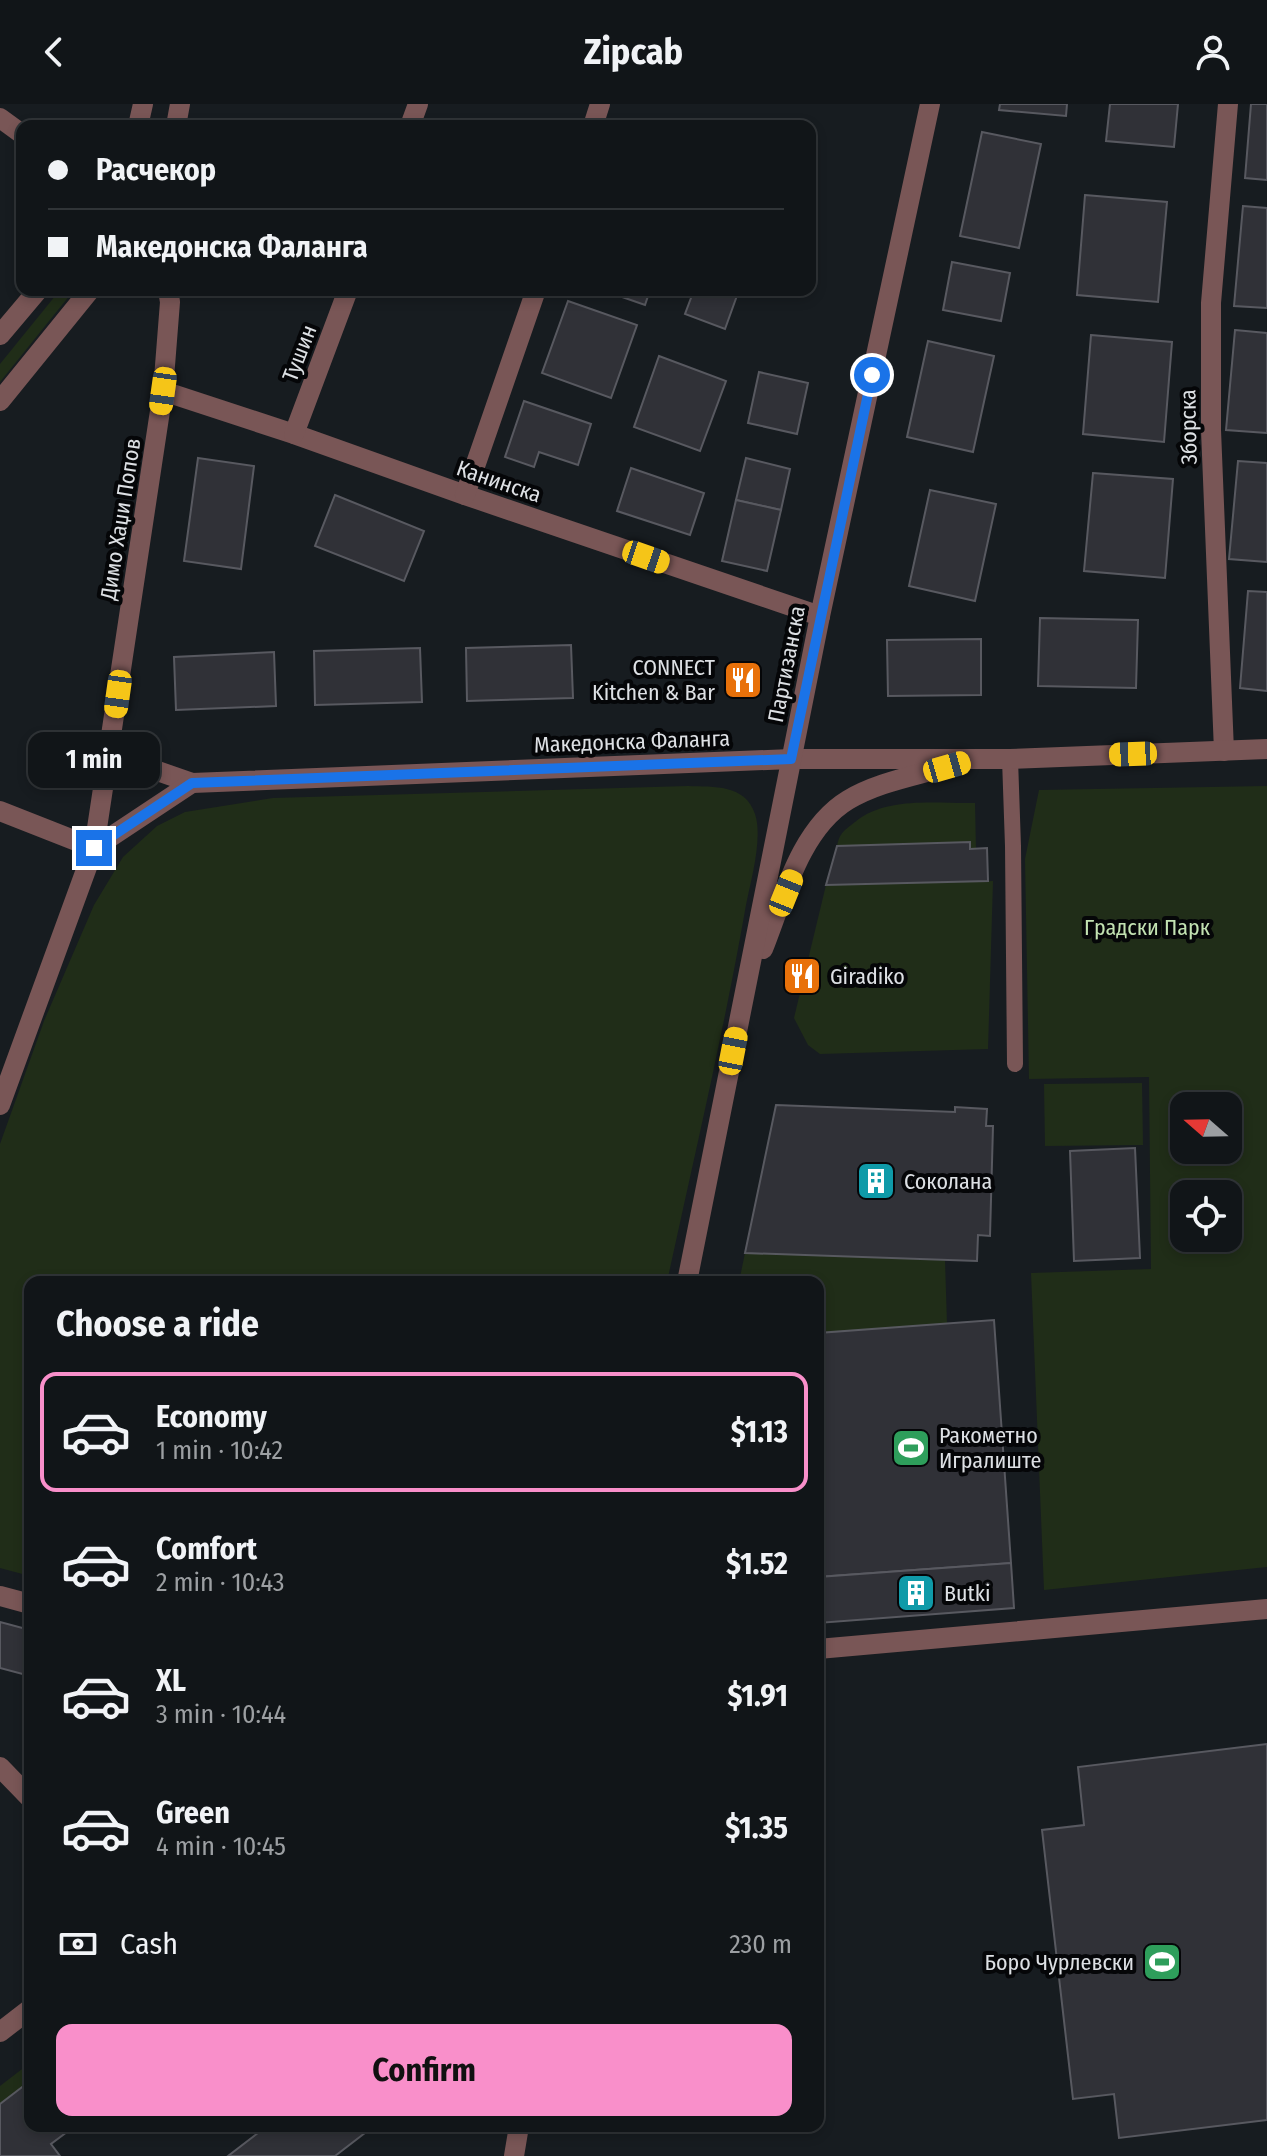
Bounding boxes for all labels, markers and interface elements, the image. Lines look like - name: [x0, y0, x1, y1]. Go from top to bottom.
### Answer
- icon: back: [32, 30, 76, 74]
- text: Zipcab: [584, 30, 683, 74]
- icon: person: [1191, 30, 1235, 74]
- text: Расчекор: [96, 152, 216, 188]
- text: Македонска Фаланга: [96, 229, 368, 265]
- street label: Тушин: [276, 321, 323, 385]
- route start: [854, 357, 890, 393]
- car: [148, 366, 178, 416]
- street label: Зборска: [1174, 389, 1203, 465]
- street label: Димо Хаџи Попов: [94, 436, 147, 603]
- street label: Канинска: [453, 454, 545, 509]
- car: [619, 538, 673, 576]
- street label: Партизанска: [762, 603, 811, 725]
- place label: CONNECT Kitchen & Bar: [592, 654, 716, 706]
- restaurant icon: CONNECT Kitchen & Bar: [722, 659, 764, 701]
- car: [103, 669, 133, 719]
- street label: Македонска Фаланга: [534, 725, 730, 758]
- callout: 1 min: [28, 732, 160, 788]
- car: [1109, 741, 1157, 767]
- text: 1 min: [66, 744, 122, 775]
- car: [921, 749, 973, 785]
- route end: [76, 830, 112, 866]
- car: [766, 866, 806, 920]
- park label: Градски Парк: [1084, 914, 1211, 941]
- restaurant icon: Giradiko: [781, 955, 823, 997]
- place label: Giradiko: [830, 963, 905, 990]
- car: [717, 1025, 749, 1077]
- north arrow: [1170, 1092, 1242, 1164]
- map controls: [1170, 1092, 1242, 1252]
- building icon: Соколана: [855, 1160, 897, 1202]
- place label: Соколана: [904, 1168, 992, 1195]
- button: locate: [1170, 1180, 1242, 1252]
- text: Choose a ride: [56, 1302, 259, 1346]
- icon: car: [60, 1396, 132, 1468]
- text: Economy: [156, 1399, 267, 1435]
- text: $1.13: [731, 1414, 788, 1450]
- place label: Ракометно Игралиште: [939, 1422, 1041, 1474]
- sports icon: Ракометно Игралиште: [890, 1427, 932, 1469]
- text: 1 min · 10:42: [156, 1435, 283, 1466]
- icon: car: [60, 1528, 132, 1600]
- text: Comfort: [156, 1531, 257, 1567]
- text: $1.52: [726, 1546, 788, 1582]
- text: 2 min · 10:43: [156, 1567, 285, 1598]
- building icon: Butki: [895, 1572, 937, 1614]
- place label: Butki: [944, 1580, 991, 1607]
- icon: car: [60, 1660, 132, 1732]
- text: XL: [156, 1663, 186, 1699]
- text: $1.91: [727, 1678, 788, 1714]
- text: 3 min · 10:44: [156, 1699, 286, 1730]
- icon: car: [60, 1792, 132, 1864]
- text: Green: [156, 1795, 230, 1831]
- text: $1.35: [725, 1810, 788, 1846]
- text: 4 min · 10:45: [156, 1831, 286, 1862]
- icon: cash: [56, 1922, 100, 1966]
- text: Cash: [120, 1926, 178, 1962]
- text: 230 m: [729, 1929, 792, 1960]
- sports icon: Боро Чурлевски: [1141, 1941, 1183, 1983]
- place label: Боро Чурлевски: [984, 1949, 1134, 1976]
- button: Confirm: [56, 2024, 792, 2116]

